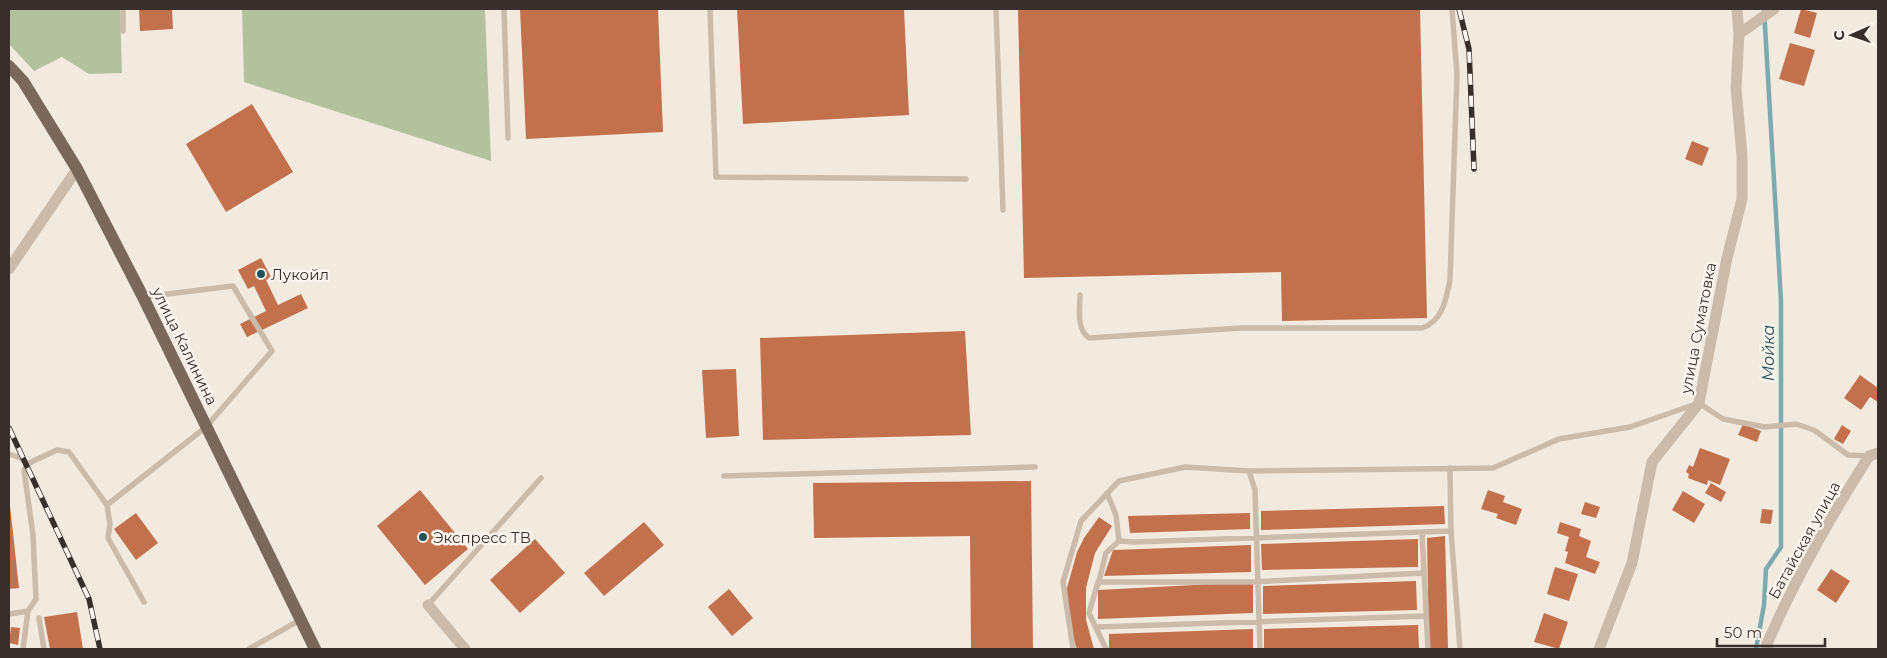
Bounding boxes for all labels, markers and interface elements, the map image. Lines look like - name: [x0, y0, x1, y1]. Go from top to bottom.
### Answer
- north arrow: [1827, 10, 1877, 60]
- text: С: [1830, 30, 1848, 41]
- street label: улица Суматовка: [1676, 261, 1720, 396]
- place label: Лукойл: [271, 265, 329, 284]
- marker: Лукойл: [255, 268, 267, 280]
- street label: улица Калинина: [148, 283, 222, 408]
- water label: Мойка: [1759, 325, 1778, 381]
- street label: Батайская улица: [1764, 478, 1844, 602]
- place label: Экспресс ТВ: [433, 528, 531, 547]
- marker: Экспресс ТВ: [417, 531, 429, 543]
- scale bar: [1717, 616, 1824, 648]
- text: 50 m: [1724, 623, 1762, 642]

